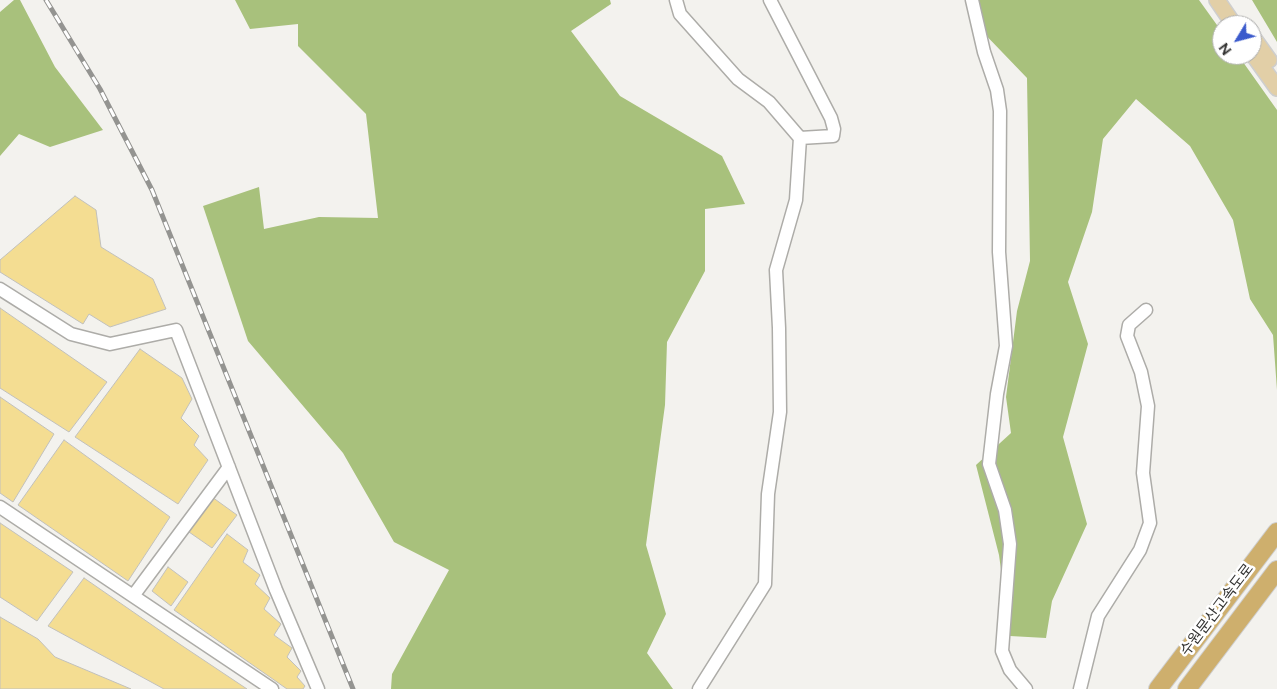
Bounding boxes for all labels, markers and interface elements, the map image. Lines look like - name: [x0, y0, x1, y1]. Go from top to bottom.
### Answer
- north arrow: [1212, 15, 1262, 65]
- text: N: [1215, 39, 1235, 58]
- street label: 수원문산고속도로: [1177, 560, 1257, 660]

